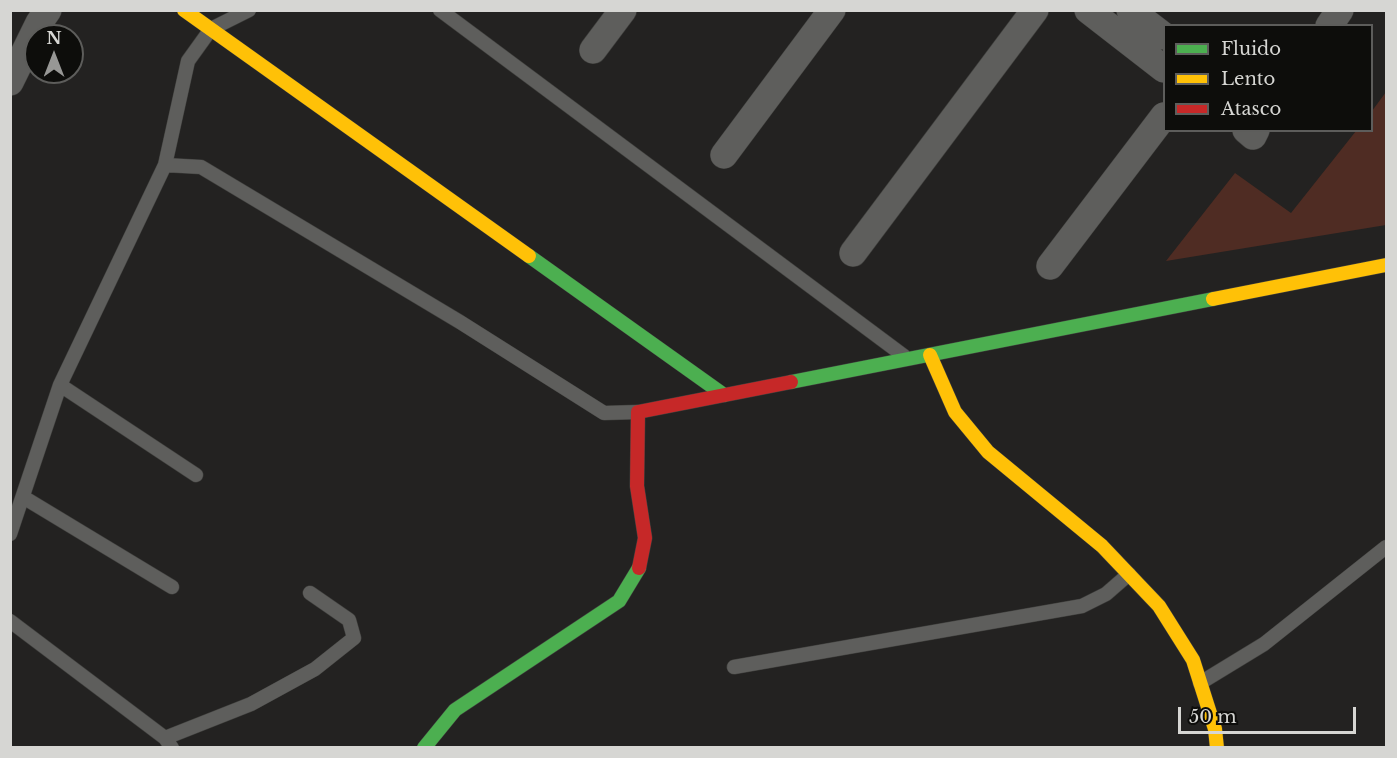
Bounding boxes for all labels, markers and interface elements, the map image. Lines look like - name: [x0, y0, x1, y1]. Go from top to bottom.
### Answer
- north arrow: [24, 24, 84, 84]
- legend: [1163, 24, 1373, 132]
- text: N: [46, 28, 62, 48]
- text: Fluido: [1221, 38, 1281, 60]
- text: Lento: [1221, 68, 1275, 90]
- text: Atasco: [1221, 98, 1281, 120]
- scale bar: [1181, 695, 1360, 733]
- text: 50 m: [1189, 706, 1237, 728]

